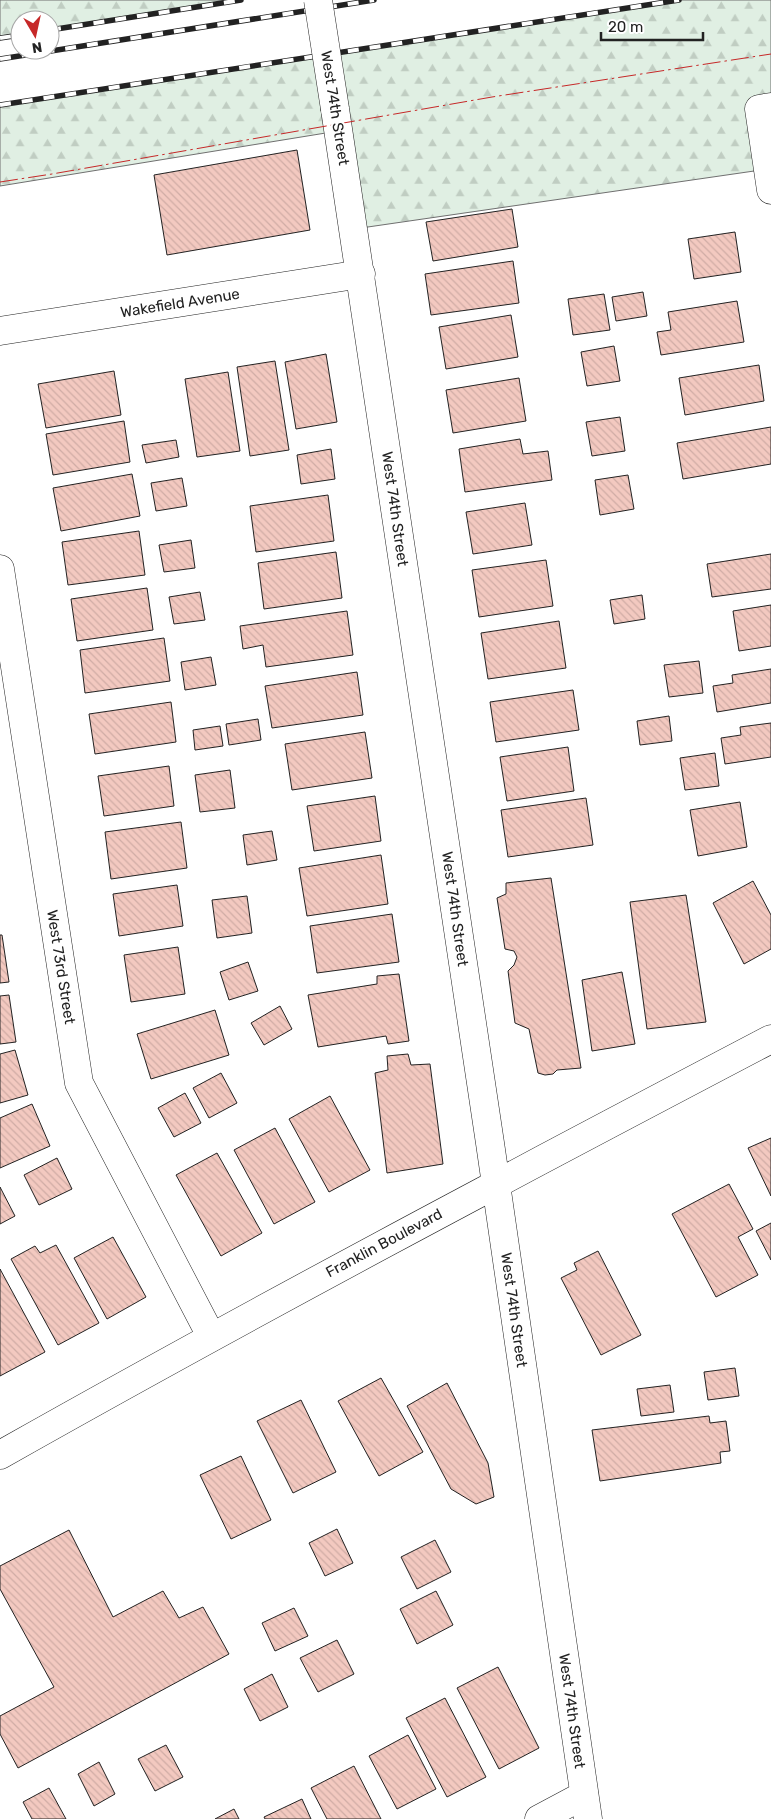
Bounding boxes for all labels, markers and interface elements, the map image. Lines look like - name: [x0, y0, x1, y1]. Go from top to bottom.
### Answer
- north arrow: [10, 10, 60, 60]
- scale bar: [601, 10, 704, 42]
- text: 20 m: [608, 18, 643, 36]
- text: N: [31, 38, 43, 57]
- street label: West 74th Street: [317, 49, 353, 167]
- street label: Wakefield Avenue: [119, 285, 241, 321]
- street label: West 74th Street: [378, 450, 412, 568]
- street label: West 74th Street: [438, 850, 472, 968]
- street label: West 73rd Street: [43, 909, 79, 1026]
- street label: Franklin Boulevard: [323, 1205, 445, 1281]
- street label: West 74th Street: [497, 1251, 531, 1369]
- street label: West 74th Street: [555, 1652, 589, 1770]

